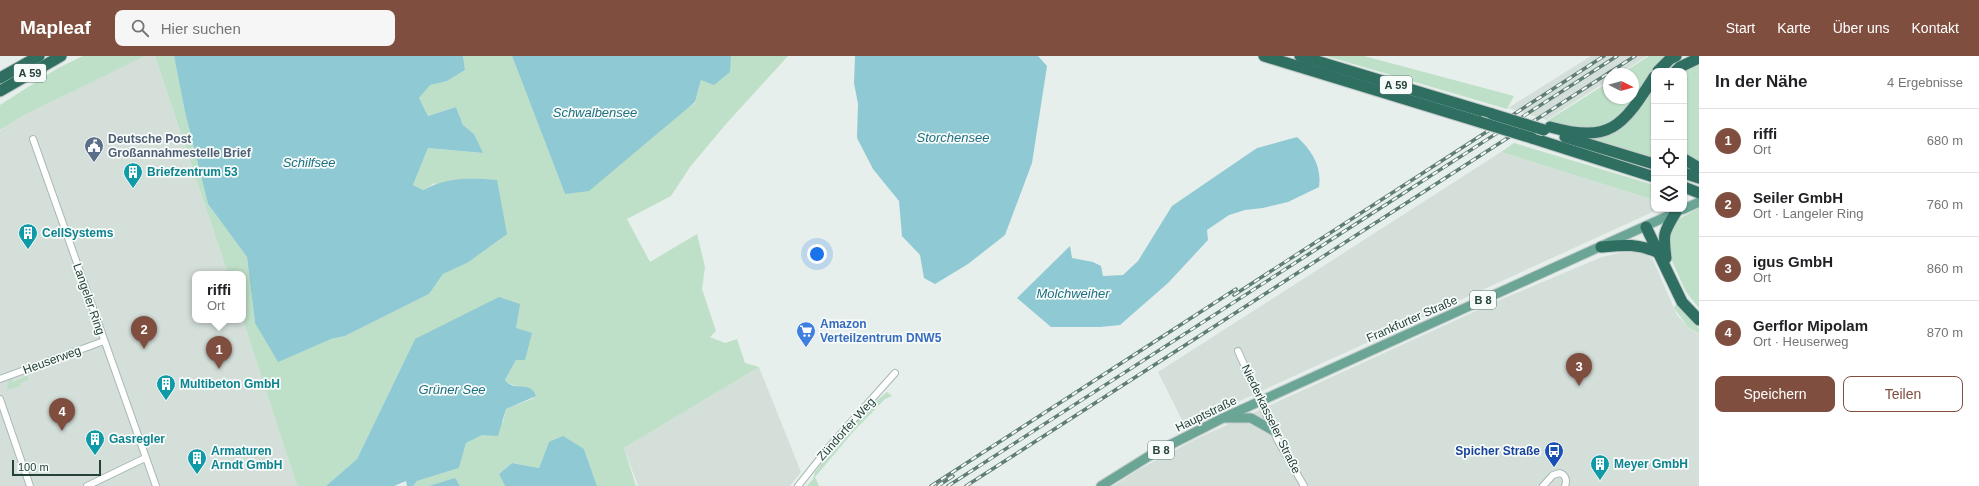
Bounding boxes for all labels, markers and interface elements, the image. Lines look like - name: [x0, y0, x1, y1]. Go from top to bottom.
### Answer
- search box: [115, 10, 395, 46]
- text: Mapleaf: [20, 17, 91, 38]
- icon: search: [129, 17, 151, 39]
- text: Hier suchen: [161, 20, 241, 37]
- text: Start: [1726, 20, 1755, 36]
- text: Karte: [1777, 20, 1811, 36]
- text: Über uns: [1833, 20, 1890, 36]
- text: Kontakt: [1912, 20, 1959, 36]
- road number: A 59: [14, 64, 46, 82]
- north arrow: [1603, 68, 1639, 104]
- map controls: [1651, 68, 1687, 212]
- button: +: [1651, 68, 1687, 104]
- text: In der Nähe: [1715, 72, 1808, 91]
- text: 4 Ergebnisse: [1887, 75, 1963, 90]
- road number: A 59: [1380, 76, 1412, 94]
- button: −: [1651, 104, 1687, 140]
- water label: Schwalbensee: [553, 105, 637, 120]
- text: riffi: [1753, 125, 1777, 142]
- water label: Storchensee: [917, 130, 990, 145]
- place label: Deutsche Post Großannahmestelle Brief: [108, 132, 252, 160]
- text: 1: [1724, 133, 1732, 148]
- text: 680 m: [1927, 133, 1963, 148]
- public building icon: Deutsche Post Großannahmestelle Brief: [83, 135, 105, 163]
- button: locate: [1651, 140, 1687, 176]
- text: Ort: [1753, 142, 1771, 157]
- water label: Schilfsee: [283, 155, 335, 170]
- building icon: Briefzentrum 53: [122, 161, 144, 189]
- place label: Briefzentrum 53: [147, 165, 238, 179]
- button: layers: [1651, 176, 1687, 212]
- text: Seiler GmbH: [1753, 189, 1843, 206]
- text: 2: [1724, 197, 1732, 212]
- text: 760 m: [1927, 197, 1963, 212]
- text: Ort · Langeler Ring: [1753, 206, 1864, 221]
- building icon: CellSystems: [17, 222, 39, 250]
- place label: CellSystems: [42, 226, 114, 240]
- your location: [807, 244, 827, 264]
- text: igus GmbH: [1753, 253, 1833, 270]
- street label: Langeler Ring: [70, 261, 108, 337]
- text: 3: [1724, 261, 1732, 276]
- text: 860 m: [1927, 261, 1963, 276]
- text: Ort: [1753, 270, 1771, 285]
- popup: [192, 271, 246, 323]
- text: riffi: [207, 281, 231, 298]
- water label: Molchweiher: [1037, 286, 1110, 301]
- road number: B 8: [1470, 291, 1496, 309]
- street label: Frankfurter Straße: [1364, 293, 1460, 345]
- text: Ort: [207, 298, 225, 313]
- pin: 2: [131, 316, 157, 349]
- place label: Amazon Verteilzentrum DNW5: [820, 317, 942, 345]
- text: Gerflor Mipolam: [1753, 317, 1868, 334]
- supermarket icon: Amazon Verteilzentrum DNW5: [795, 320, 817, 348]
- text: 4: [1724, 325, 1732, 340]
- text: 870 m: [1927, 325, 1963, 340]
- text: Ort · Heuserweg: [1753, 334, 1848, 349]
- pin: 1: [206, 336, 232, 369]
- street label: Heuserweg: [21, 343, 83, 377]
- pin: 3: [1566, 353, 1592, 386]
- street label: Niederkasseler Straße: [1239, 362, 1304, 476]
- building icon: Multibeton GmbH: [155, 373, 177, 401]
- button: Speichern: [1715, 376, 1835, 412]
- button: Teilen: [1843, 376, 1963, 412]
- place label: Multibeton GmbH: [180, 377, 280, 391]
- water label: Grüner See: [418, 382, 486, 397]
- street label: Hauptstraße: [1173, 393, 1239, 435]
- street label: Zündorfer Weg: [814, 395, 878, 463]
- pin: 4: [49, 398, 75, 431]
- building icon: Gasregler: [84, 428, 106, 456]
- place label: Gasregler: [109, 432, 165, 446]
- bus stop icon: Spicher Straße: [1543, 440, 1565, 468]
- road number: B 8: [1148, 441, 1174, 459]
- place label: Armaturen Arndt GmbH: [211, 444, 282, 472]
- place label: Spicher Straße: [1455, 444, 1540, 458]
- building icon: Armaturen Arndt GmbH: [186, 447, 208, 475]
- building icon: Meyer GmbH: [1589, 453, 1611, 481]
- place label: Meyer GmbH: [1614, 457, 1688, 471]
- scale bar: [12, 458, 101, 477]
- text: 100 m: [18, 461, 49, 473]

